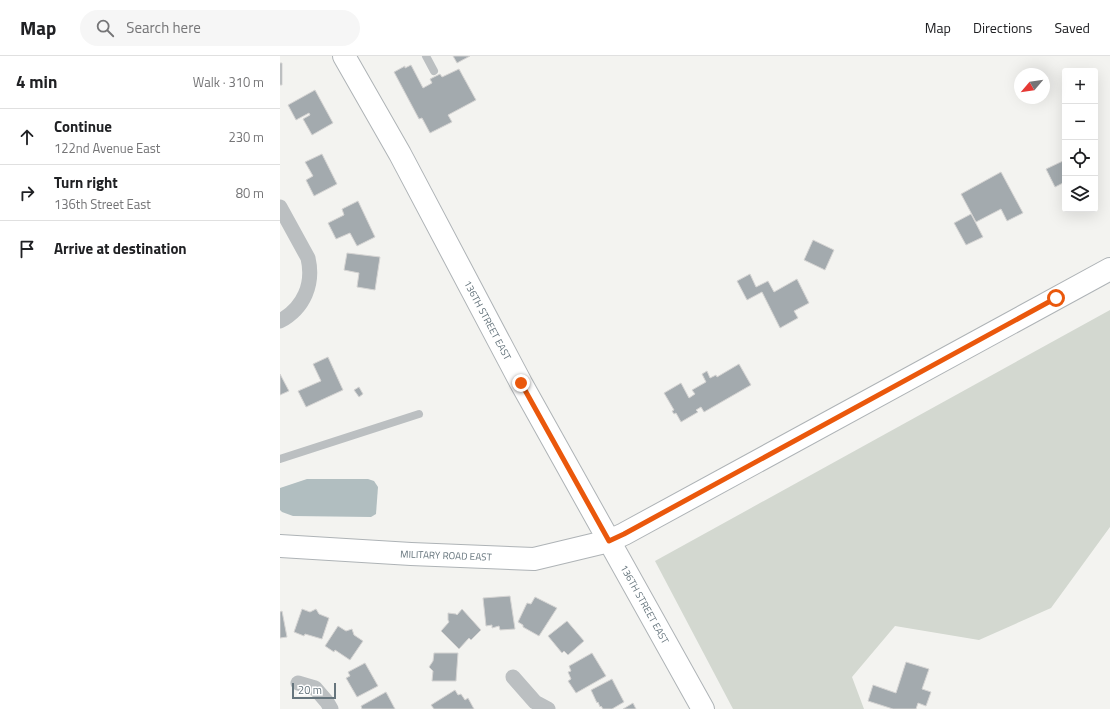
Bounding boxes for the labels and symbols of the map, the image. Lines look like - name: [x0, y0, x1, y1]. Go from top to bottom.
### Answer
- north arrow: [1014, 68, 1050, 104]
- street label: 136TH STREET EAST: [460, 278, 515, 363]
- route start: [1047, 289, 1065, 307]
- route end: [512, 374, 530, 392]
- street label: MILITARY ROAD EAST: [400, 546, 493, 565]
- street label: 136TH STREET EAST: [617, 562, 673, 647]
- scale bar: [292, 681, 336, 700]

